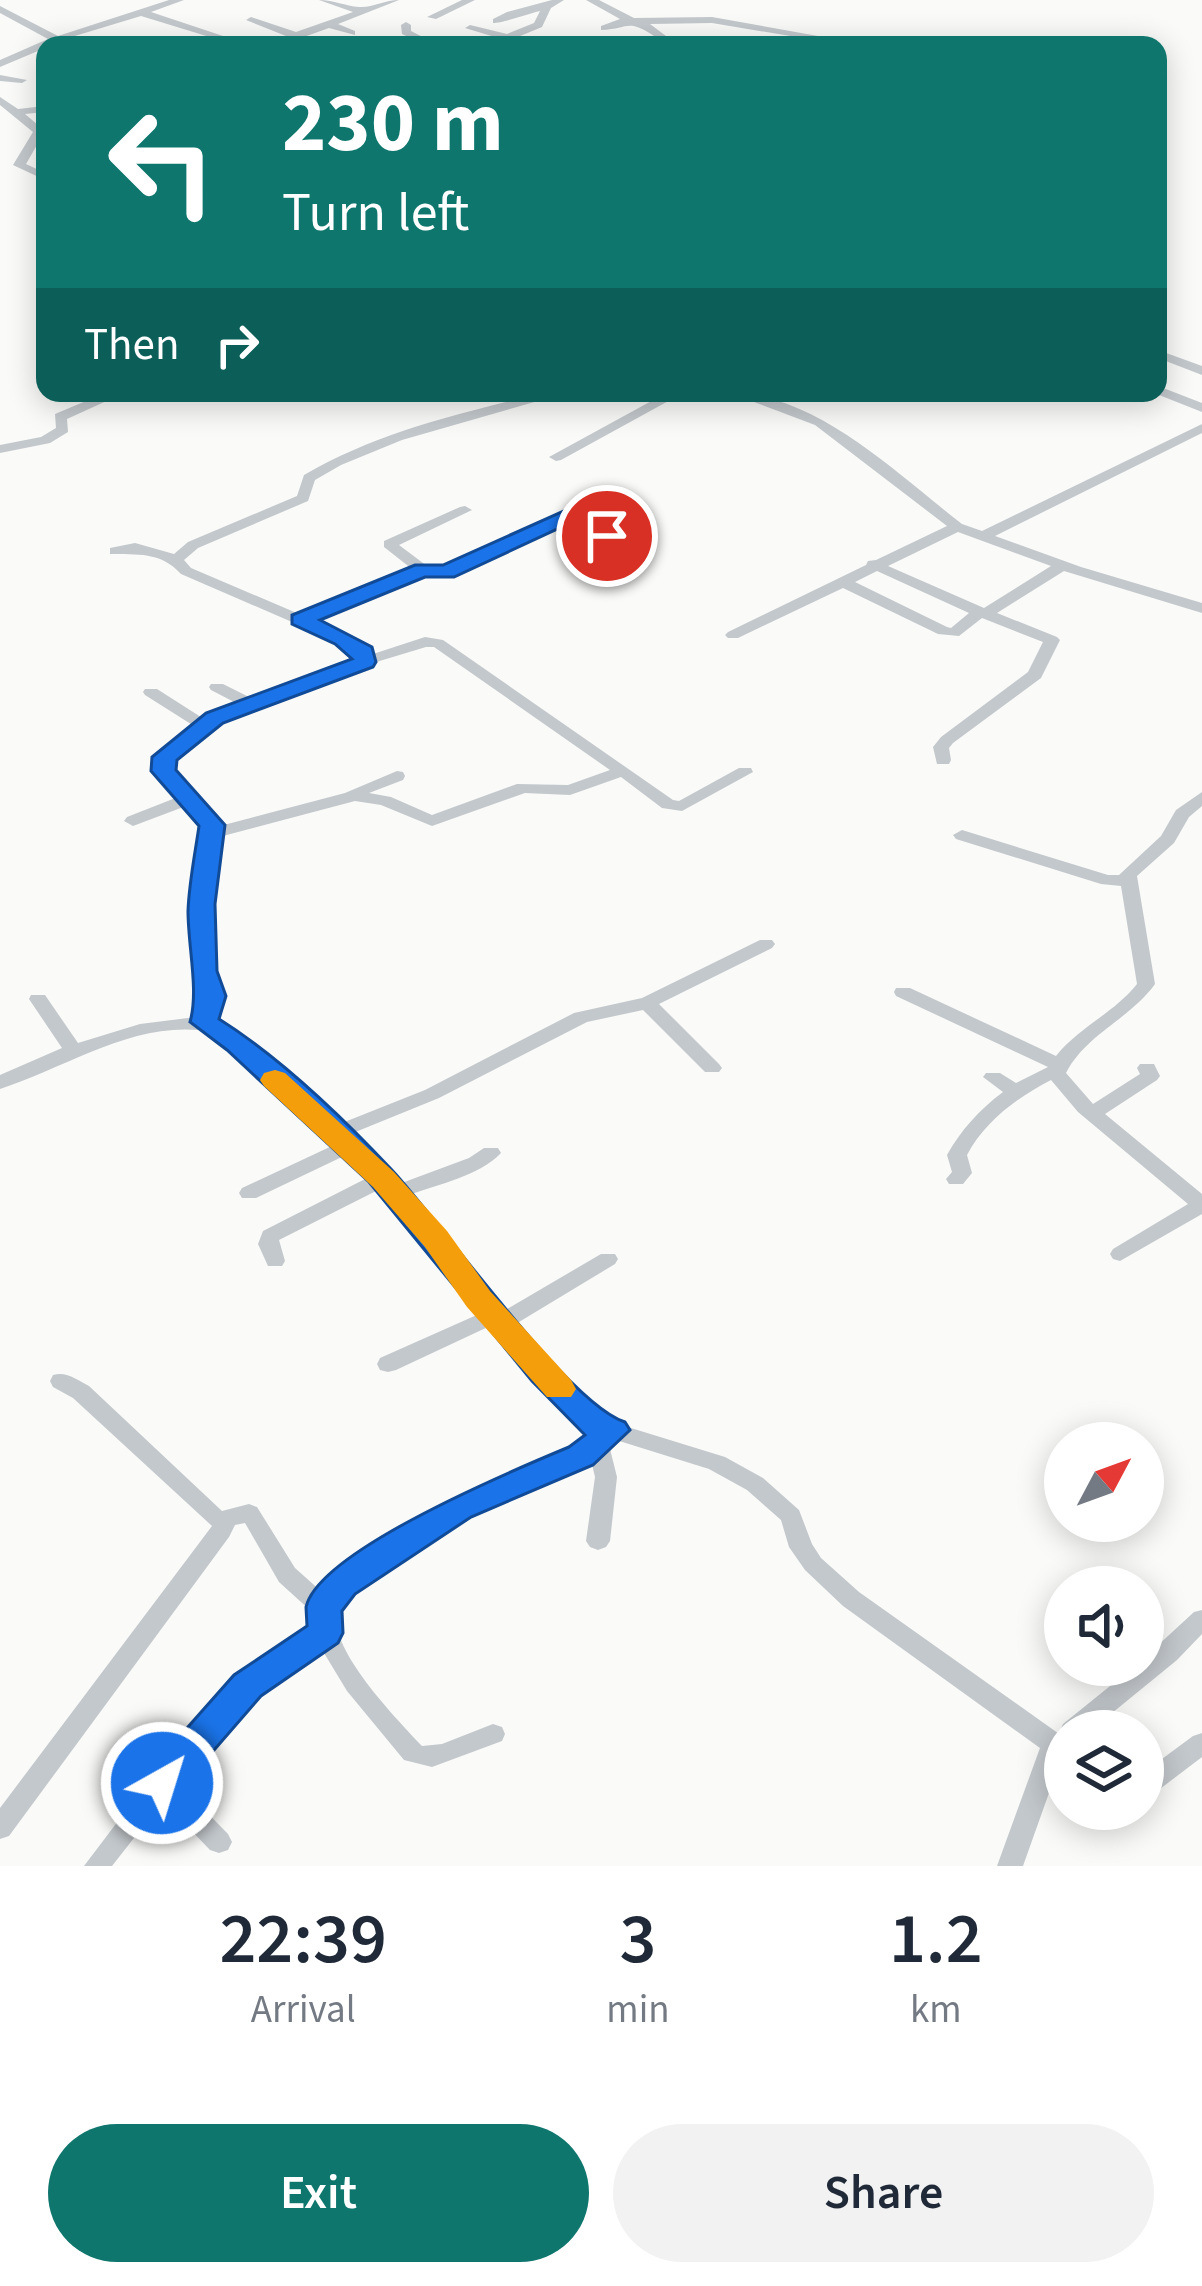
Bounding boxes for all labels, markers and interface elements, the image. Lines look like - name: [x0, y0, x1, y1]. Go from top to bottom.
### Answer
- text: 230 m: [282, 64, 504, 184]
- icon: left: [84, 84, 240, 240]
- text: Turn left: [282, 175, 469, 252]
- icon: right: [204, 312, 270, 378]
- text: Then: [84, 313, 180, 377]
- pin: [556, 485, 658, 587]
- icon: arrive: [574, 503, 640, 569]
- north arrow: [1044, 1422, 1164, 1542]
- map controls: [1044, 1422, 1164, 1830]
- button: sound: [1044, 1566, 1164, 1686]
- button: layers: [1044, 1710, 1164, 1830]
- position arrow: [99, 1720, 225, 1846]
- text: 22:39: [219, 1888, 387, 1991]
- text: 3: [619, 1888, 656, 1991]
- text: 1.2: [889, 1888, 983, 1991]
- text: Arrival: [251, 1982, 356, 2038]
- text: min: [606, 1982, 670, 2038]
- text: km: [910, 1982, 962, 2038]
- button: Exit: [48, 2124, 589, 2262]
- button: Share: [613, 2124, 1154, 2262]

